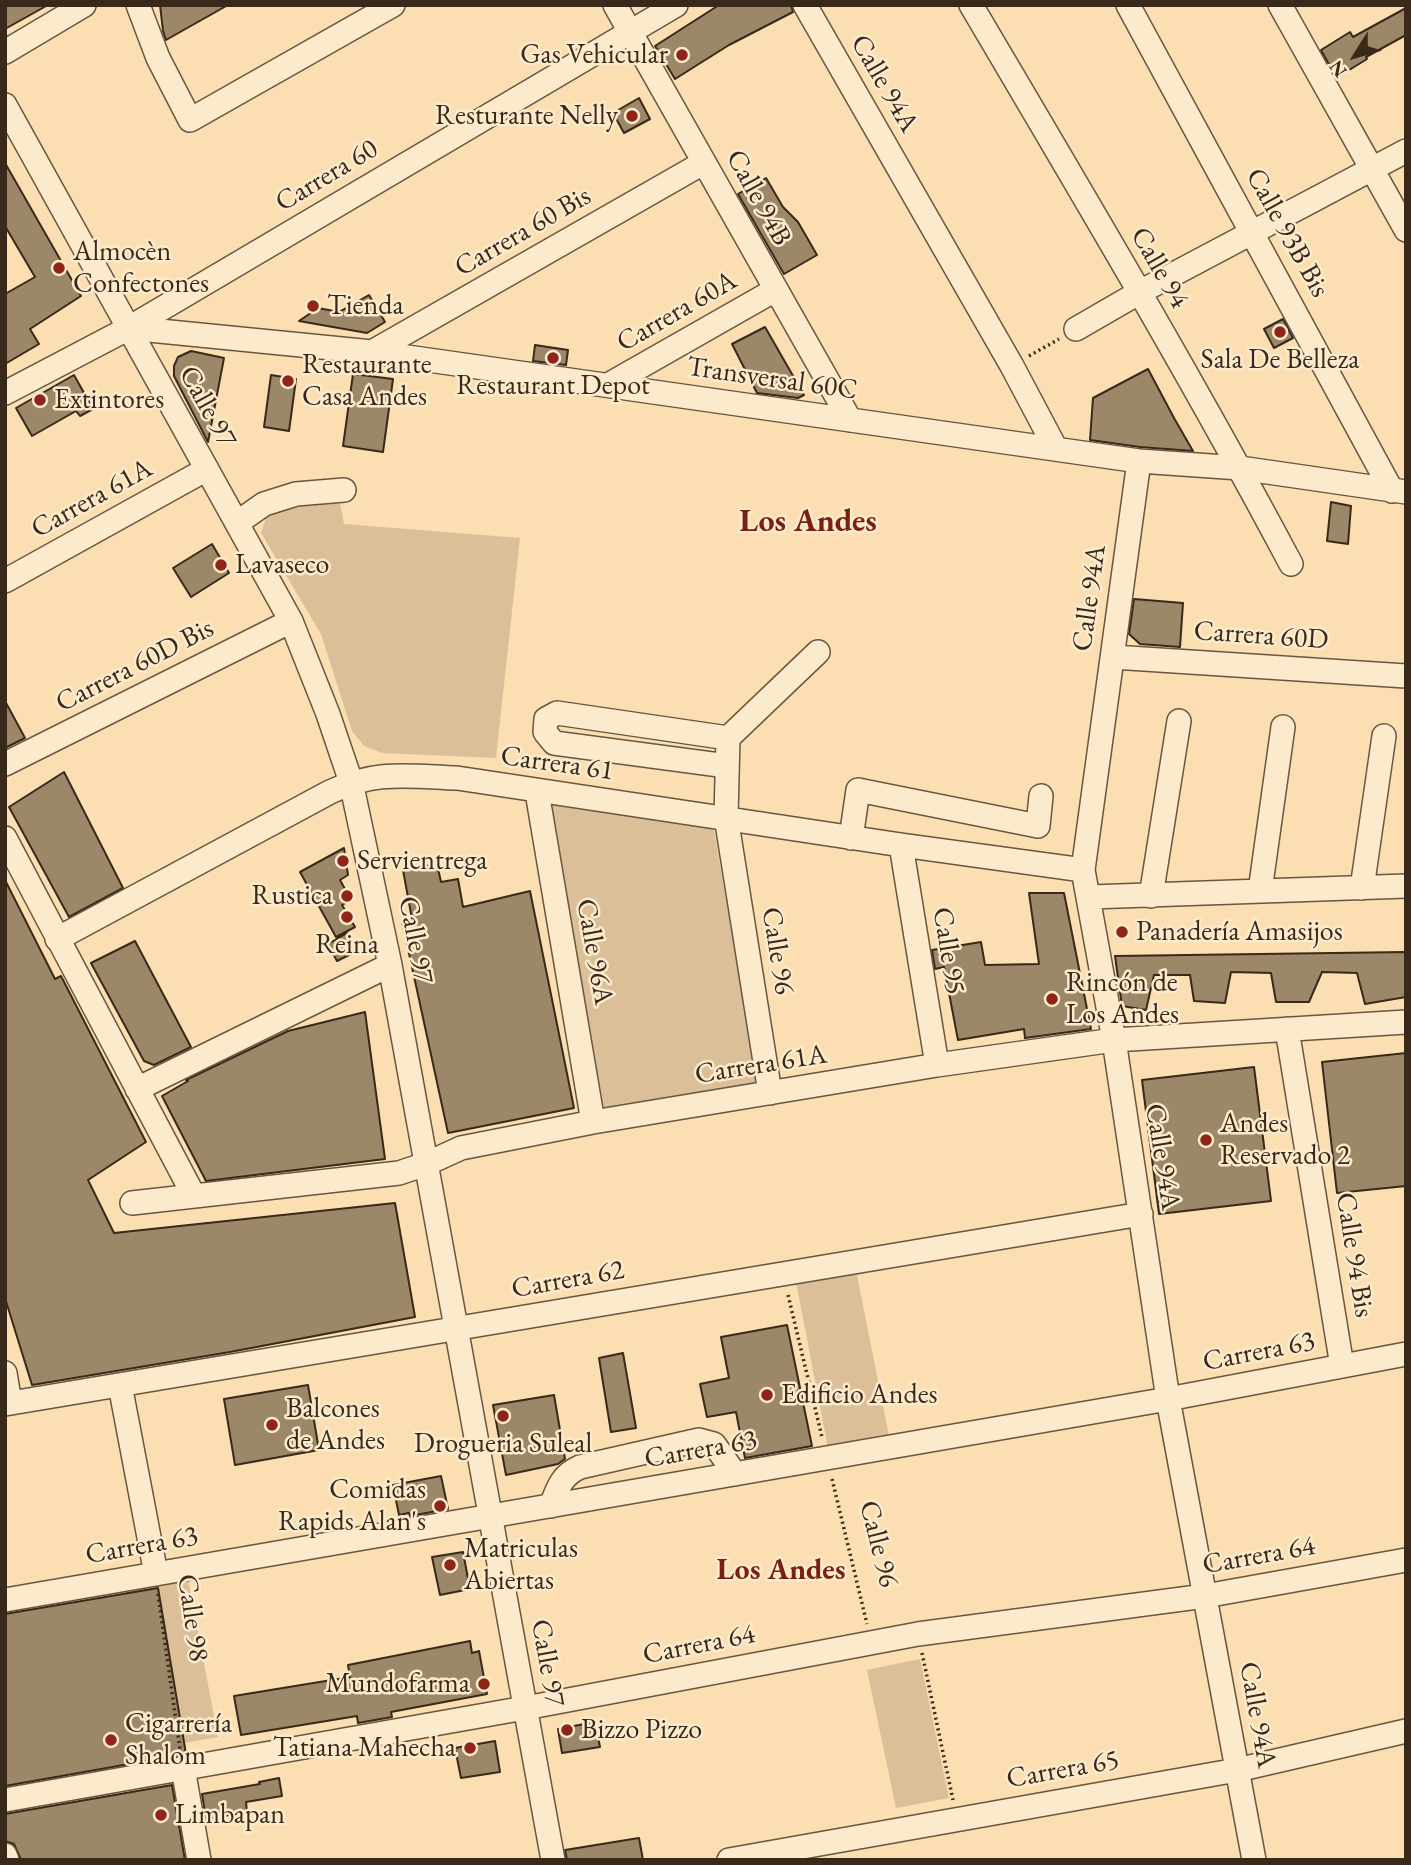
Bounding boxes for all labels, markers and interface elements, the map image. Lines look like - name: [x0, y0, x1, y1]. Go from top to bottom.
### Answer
- north arrow: [1320, 21, 1390, 91]
- street label: Calle 94A: [843, 29, 925, 139]
- place label: Gas Vehicular: [520, 38, 668, 72]
- marker: Gas Vehicular: [674, 47, 690, 63]
- text: N: [1323, 55, 1352, 83]
- place label: Resturante Nelly: [435, 99, 618, 133]
- marker: Resturante Nelly: [624, 108, 640, 124]
- street label: Carrera 60: [270, 132, 384, 220]
- street label: Calle 94B: [718, 144, 798, 252]
- street label: Calle 93B Bis: [1238, 163, 1336, 303]
- street label: Carrera 60 Bis: [449, 180, 597, 284]
- street label: Calle 94: [1122, 222, 1196, 314]
- place label: Almocèn Confectones: [73, 235, 209, 301]
- marker: Almocèn Confectones: [51, 260, 67, 276]
- street label: Carrera 60A: [611, 264, 743, 360]
- place label: Tienda: [327, 289, 404, 323]
- marker: Tienda: [305, 298, 321, 314]
- marker: Sala De Belleza: [1272, 324, 1288, 340]
- place label: Sala De Belleza: [1201, 343, 1359, 377]
- place label: Restaurante Casa Andes: [302, 348, 432, 414]
- marker: Restaurant Depot: [545, 350, 561, 366]
- street label: Transversal 60C: [685, 350, 859, 408]
- street label: Calle 97: [171, 360, 243, 454]
- place label: Restaurant Depot: [456, 369, 650, 403]
- marker: Restaurante Casa Andes: [280, 373, 296, 389]
- place label: Extintores: [54, 383, 164, 417]
- marker: Extintores: [32, 392, 48, 408]
- street label: Carrera 61A: [26, 452, 158, 546]
- district label: Los Andes: [739, 503, 877, 541]
- street label: Calle 94A: [1066, 543, 1114, 653]
- place label: Lavaseco: [235, 548, 329, 582]
- marker: Lavaseco: [213, 557, 229, 573]
- street label: Carrera 60D Bis: [50, 612, 220, 720]
- street label: Carrera 60D: [1193, 615, 1329, 657]
- street label: Carrera 61: [498, 739, 616, 789]
- place label: Servientrega: [357, 844, 488, 878]
- marker: Servientrega: [335, 853, 351, 869]
- place label: Rustica: [251, 879, 333, 913]
- marker: Rustica: [339, 888, 355, 904]
- street label: Calle 97: [390, 894, 440, 986]
- street label: Calle 96A: [568, 896, 620, 1008]
- street label: Calle 96: [754, 905, 800, 997]
- street label: Calle 95: [925, 905, 971, 997]
- marker: Reina: [339, 909, 355, 925]
- place label: Panadería Amasijos: [1136, 915, 1343, 949]
- marker: Panadería Amasijos: [1114, 924, 1130, 940]
- place label: Reina: [315, 928, 379, 962]
- place label: Rincón de Los Andes: [1066, 966, 1179, 1032]
- marker: Rincón de Los Andes: [1044, 991, 1060, 1007]
- street label: Carrera 61A: [693, 1038, 829, 1092]
- street label: Calle 94A: [1137, 1101, 1187, 1213]
- place label: Andes Reservado 2: [1220, 1107, 1350, 1173]
- marker: Andes Reservado 2: [1198, 1132, 1214, 1148]
- street label: Calle 94 Bis: [1328, 1190, 1380, 1320]
- street label: Carrera 62: [509, 1254, 627, 1306]
- street label: Carrera 63: [1200, 1325, 1318, 1379]
- place label: Edificio Andes: [781, 1378, 938, 1412]
- marker: Edificio Andes: [759, 1387, 775, 1403]
- place label: Balcones de Andes: [286, 1392, 385, 1458]
- marker: Drogueria Suleal: [495, 1408, 511, 1424]
- marker: Balcones de Andes: [264, 1417, 280, 1433]
- street label: Carrera 63: [642, 1424, 760, 1476]
- place label: Drogueria Suleal: [414, 1427, 592, 1461]
- place label: Comidas Rapids Alan's: [278, 1473, 426, 1539]
- street label: Calle 96: [851, 1497, 905, 1591]
- marker: Comidas Rapids Alan's: [432, 1498, 448, 1514]
- street label: Carrera 63: [83, 1520, 201, 1572]
- street label: Carrera 64: [1200, 1530, 1318, 1582]
- place label: Matriculas Abiertas: [464, 1532, 578, 1598]
- district label: Los Andes: [716, 1553, 846, 1589]
- marker: Matriculas Abiertas: [442, 1557, 458, 1573]
- street label: Calle 98: [169, 1572, 215, 1664]
- street label: Calle 97: [523, 1617, 571, 1709]
- street label: Carrera 64: [640, 1618, 758, 1672]
- street label: Calle 94A: [1231, 1659, 1283, 1771]
- place label: Mundofarma: [326, 1667, 470, 1701]
- marker: Mundofarma: [476, 1676, 492, 1692]
- place label: Cigarrería Shalom: [125, 1707, 232, 1773]
- place label: Bizzo Pizzo: [581, 1713, 702, 1747]
- marker: Bizzo Pizzo: [559, 1722, 575, 1738]
- place label: Tatiana Mahecha: [273, 1731, 456, 1765]
- marker: Cigarrería Shalom: [103, 1732, 119, 1748]
- marker: Tatiana Mahecha: [462, 1740, 478, 1756]
- street label: Carrera 65: [1004, 1744, 1122, 1796]
- place label: Limbapan: [175, 1798, 285, 1832]
- marker: Limbapan: [153, 1807, 169, 1823]

